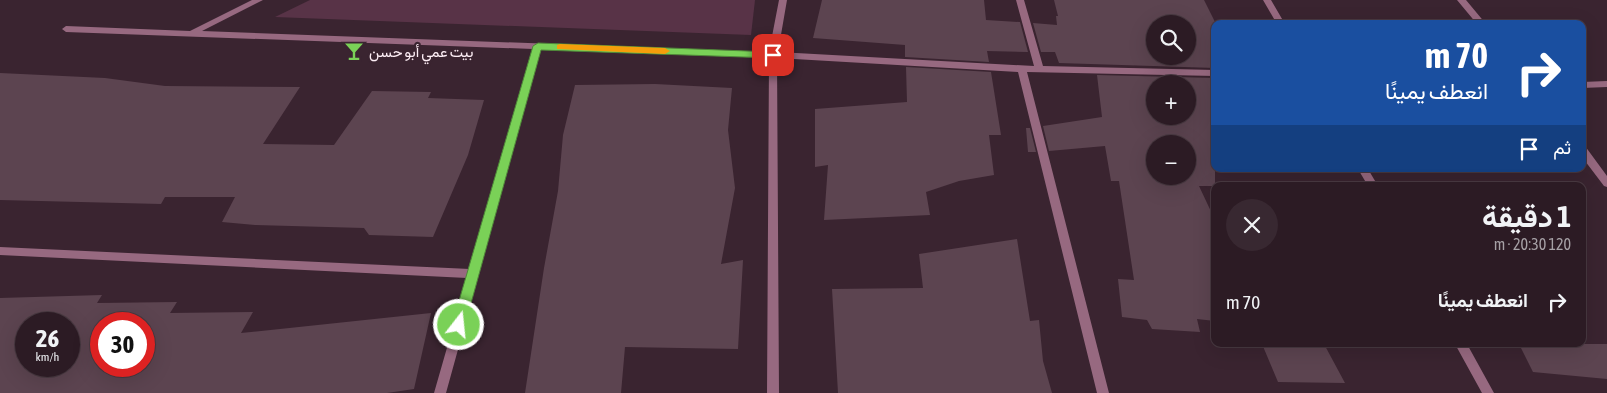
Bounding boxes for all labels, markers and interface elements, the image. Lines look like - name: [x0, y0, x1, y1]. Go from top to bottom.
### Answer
- map controls: [1146, 15, 1196, 185]
- button: search: [1146, 15, 1196, 65]
- pin: [752, 34, 794, 76]
- text: 70 m: [1425, 35, 1488, 75]
- bar icon: بيت عمي أبو حسن: [343, 40, 365, 62]
- icon: right: [1506, 40, 1571, 105]
- icon: arrive: [759, 41, 787, 69]
- place label: بيت عمي أبو حسن: [369, 43, 473, 65]
- button: +: [1146, 75, 1196, 125]
- text: انعطف يمينًا: [1385, 78, 1488, 104]
- button: −: [1146, 135, 1196, 185]
- icon: arrive: [1515, 135, 1543, 163]
- text: ثم: [1553, 136, 1571, 158]
- button: close: [1226, 199, 1278, 251]
- text: 1 دقيقة: [1482, 199, 1571, 233]
- text: 120 m · 20:30: [1494, 235, 1571, 253]
- icon: right: [1543, 288, 1571, 316]
- text: انعطف يمينًا: [1438, 289, 1528, 311]
- text: 70 m: [1226, 291, 1260, 313]
- position arrow: [432, 298, 484, 350]
- speed limit sign: 30: [90, 312, 155, 377]
- text: 26: [36, 324, 59, 352]
- text: km/h: [36, 350, 59, 364]

